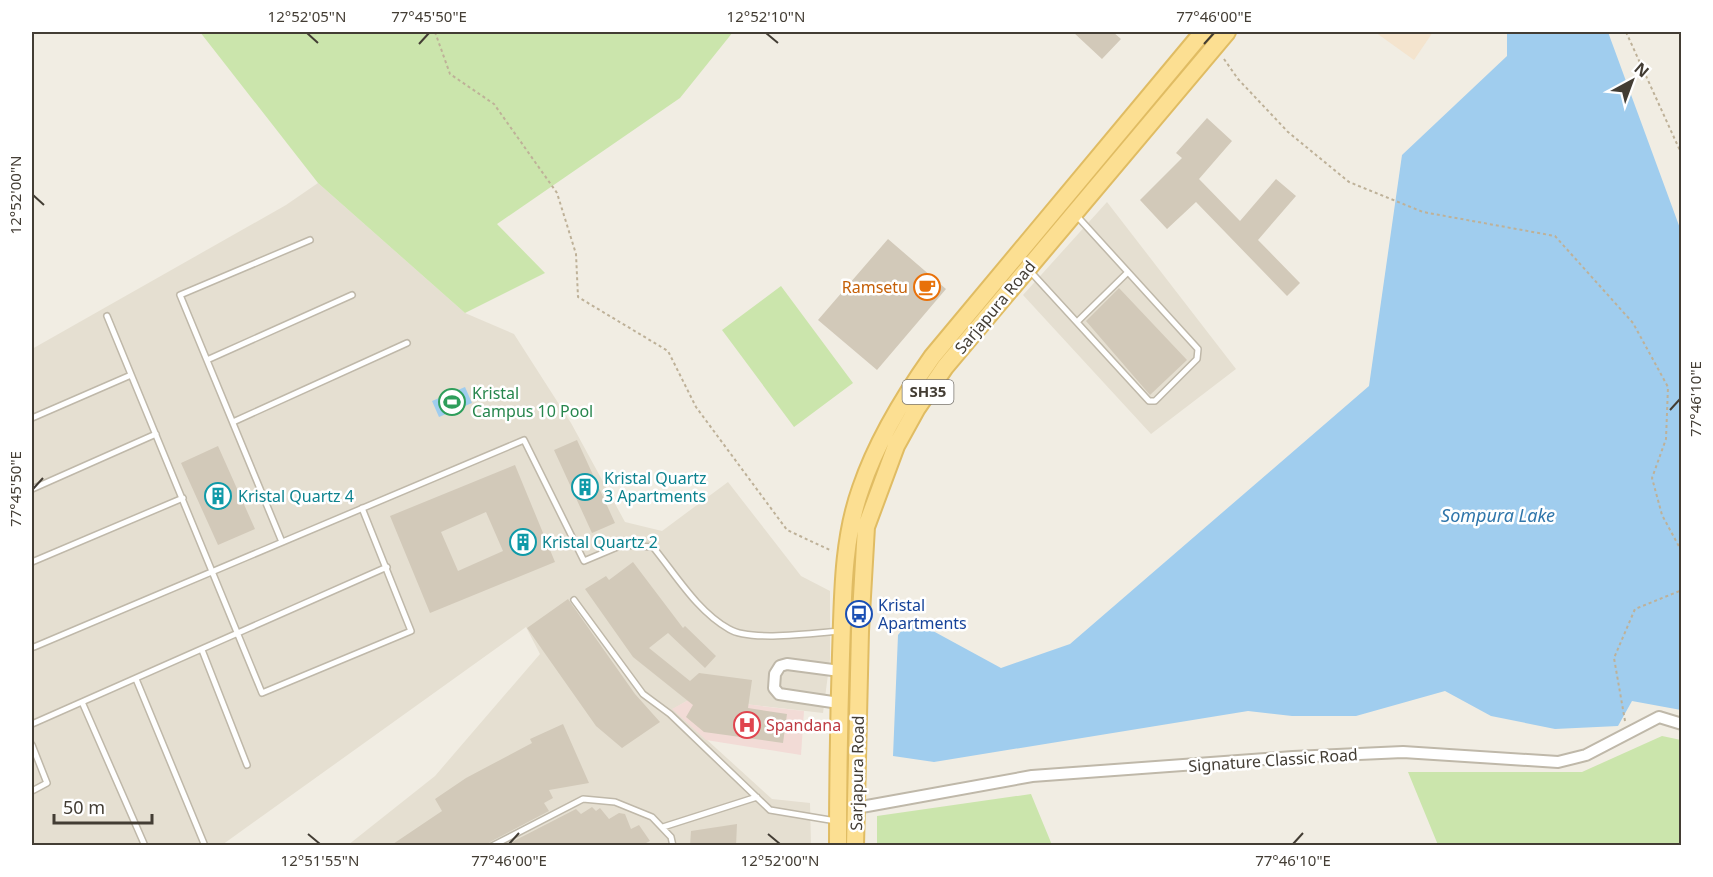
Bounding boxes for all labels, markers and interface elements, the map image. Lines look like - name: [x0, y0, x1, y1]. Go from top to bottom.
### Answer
- text: 12°52'05"N: [268, 6, 346, 26]
- text: 77°45'50"E: [391, 6, 467, 26]
- text: 12°52'10"N: [727, 6, 805, 26]
- text: 77°46'00"E: [1176, 6, 1252, 26]
- north arrow: [1602, 51, 1662, 111]
- text: N: [1630, 57, 1654, 82]
- text: 12°52'00"N: [5, 156, 25, 234]
- street label: Sarjapura Road: [950, 256, 1040, 358]
- cafe icon: Ramsetu: [912, 272, 942, 302]
- place label: Ramsetu: [842, 276, 908, 298]
- text: 77°46'10"E: [1685, 361, 1705, 437]
- road number: SH35: [902, 380, 954, 404]
- place label: Kristal Campus 10 Pool: [472, 382, 593, 422]
- sports icon: Kristal Campus 10 Pool: [437, 387, 467, 417]
- text: 77°45'50"E: [5, 451, 25, 527]
- place label: Kristal Quartz 3 Apartments: [604, 467, 707, 507]
- building icon: Kristal Quartz 3 Apartments: [570, 472, 600, 502]
- building icon: Kristal Quartz 4: [203, 481, 233, 511]
- place label: Kristal Quartz 4: [238, 485, 354, 507]
- water label: Sompura Lake: [1441, 503, 1555, 527]
- building icon: Kristal Quartz 2: [508, 527, 538, 557]
- place label: Kristal Quartz 2: [542, 531, 658, 553]
- place label: Kristal Apartments: [878, 594, 967, 634]
- bus stop icon: Kristal Apartments: [844, 599, 874, 629]
- hospital icon: Spandana: [732, 710, 762, 740]
- place label: Spandana: [766, 714, 841, 736]
- street label: Sarjapura Road: [845, 715, 869, 831]
- street label: Signature Classic Road: [1188, 743, 1358, 777]
- scale bar: [54, 787, 152, 825]
- text: 50 m: [63, 795, 105, 819]
- text: 12°51'55"N: [281, 850, 359, 870]
- text: 77°46'00"E: [471, 850, 547, 870]
- text: 12°52'00"N: [741, 850, 819, 870]
- text: 77°46'10"E: [1255, 850, 1331, 870]

